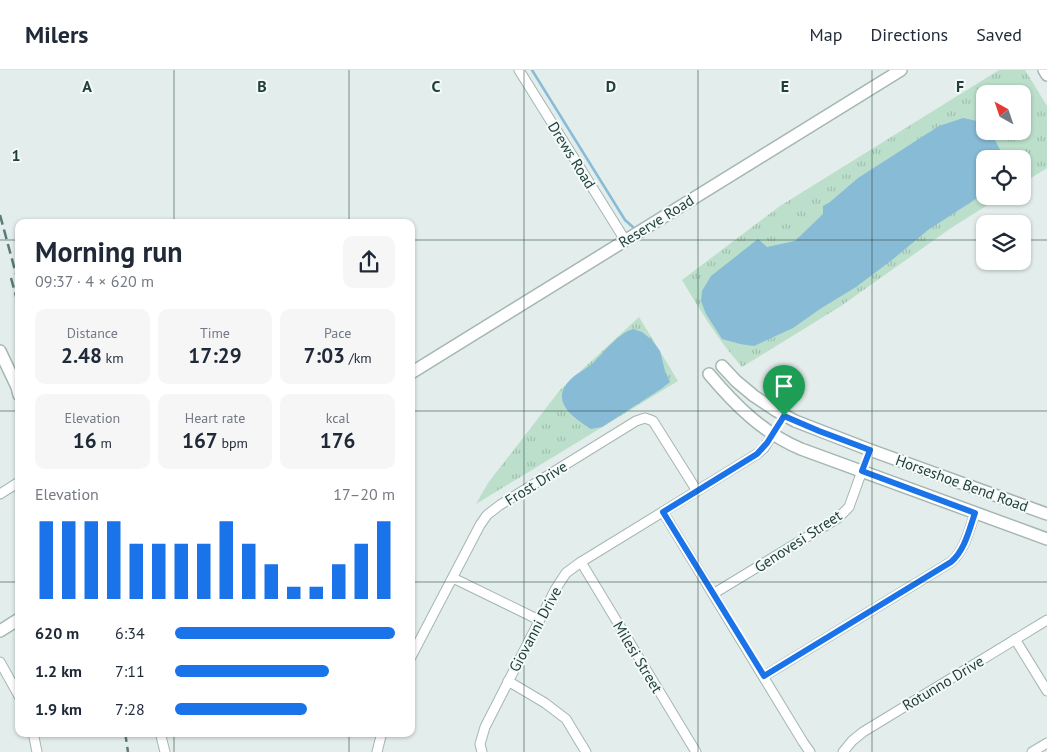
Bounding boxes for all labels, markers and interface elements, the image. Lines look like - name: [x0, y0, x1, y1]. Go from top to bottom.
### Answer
- text: Milers: [25, 19, 88, 50]
- text: Map: [810, 23, 842, 46]
- text: Directions: [870, 23, 948, 46]
- text: Saved: [976, 23, 1022, 46]
- text: A: [82, 76, 92, 96]
- text: B: [257, 76, 267, 96]
- text: C: [432, 76, 441, 96]
- text: D: [606, 76, 616, 96]
- text: E: [781, 76, 789, 96]
- text: F: [956, 76, 964, 96]
- north arrow: [976, 85, 1031, 140]
- map controls: [976, 85, 1031, 270]
- street label: Drews Road: [544, 118, 600, 192]
- text: 1: [11, 145, 21, 165]
- button: locate: [976, 150, 1031, 205]
- street label: Reserve Road: [615, 190, 697, 252]
- button: layers: [976, 215, 1031, 270]
- text: Morning run: [35, 233, 183, 270]
- button: share: [343, 236, 395, 288]
- text: 09:37 · 4 × 620 m: [35, 271, 154, 291]
- text: Distance: [67, 324, 118, 342]
- text: Time: [200, 324, 230, 342]
- text: Pace: [324, 324, 351, 342]
- text: 2.48: [61, 342, 102, 369]
- text: 17:29: [188, 342, 242, 369]
- text: 7:03: [304, 342, 345, 369]
- text: km: [102, 349, 124, 367]
- text: /km: [345, 349, 372, 367]
- pin: [763, 365, 805, 416]
- icon: arrive: [770, 372, 798, 400]
- text: Elevation: [64, 409, 120, 427]
- text: Heart rate: [185, 409, 245, 427]
- text: kcal: [326, 409, 350, 427]
- text: 16: [73, 427, 97, 454]
- text: 167: [182, 427, 218, 454]
- text: 176: [320, 427, 356, 454]
- text: m: [97, 434, 112, 452]
- text: bpm: [218, 434, 248, 452]
- street label: Horseshoe Bend Road: [893, 450, 1031, 516]
- street label: Frost Drive: [501, 456, 571, 510]
- text: Elevation: [35, 484, 99, 504]
- text: 17–20 m: [333, 484, 395, 504]
- street label: Genovesi Street: [751, 506, 845, 576]
- street label: Giovanni Drive: [505, 583, 565, 675]
- street label: Milesi Street: [609, 618, 667, 696]
- text: 620 m: [35, 623, 79, 643]
- text: 6:34: [115, 623, 145, 643]
- street label: Rotunno Drive: [899, 651, 987, 715]
- text: 1.2 km: [35, 661, 82, 681]
- text: 7:11: [115, 661, 145, 681]
- text: 1.9 km: [35, 699, 82, 719]
- text: 7:28: [115, 699, 145, 719]

